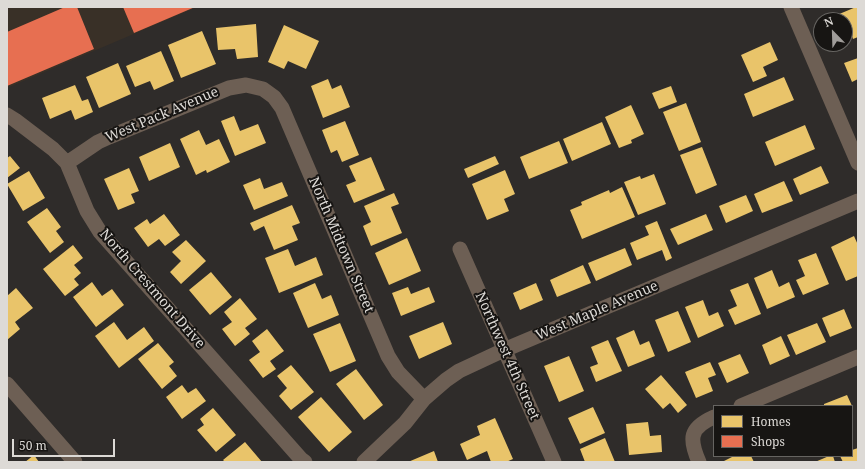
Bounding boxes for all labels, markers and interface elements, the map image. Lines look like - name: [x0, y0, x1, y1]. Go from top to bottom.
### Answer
- north arrow: [813, 12, 853, 52]
- text: N: [822, 13, 835, 30]
- street label: West Pack Avenue: [103, 84, 221, 146]
- street label: North Midtown Street: [305, 175, 377, 315]
- street label: North Crestmont Drive: [96, 226, 208, 352]
- street label: West Maple Avenue: [533, 278, 661, 344]
- street label: Northwest 4th Street: [471, 290, 543, 422]
- legend: [713, 405, 853, 457]
- text: Homes: [751, 413, 791, 430]
- scale bar: [14, 431, 117, 457]
- text: Shops: [751, 433, 785, 450]
- text: 50 m: [19, 437, 47, 454]

